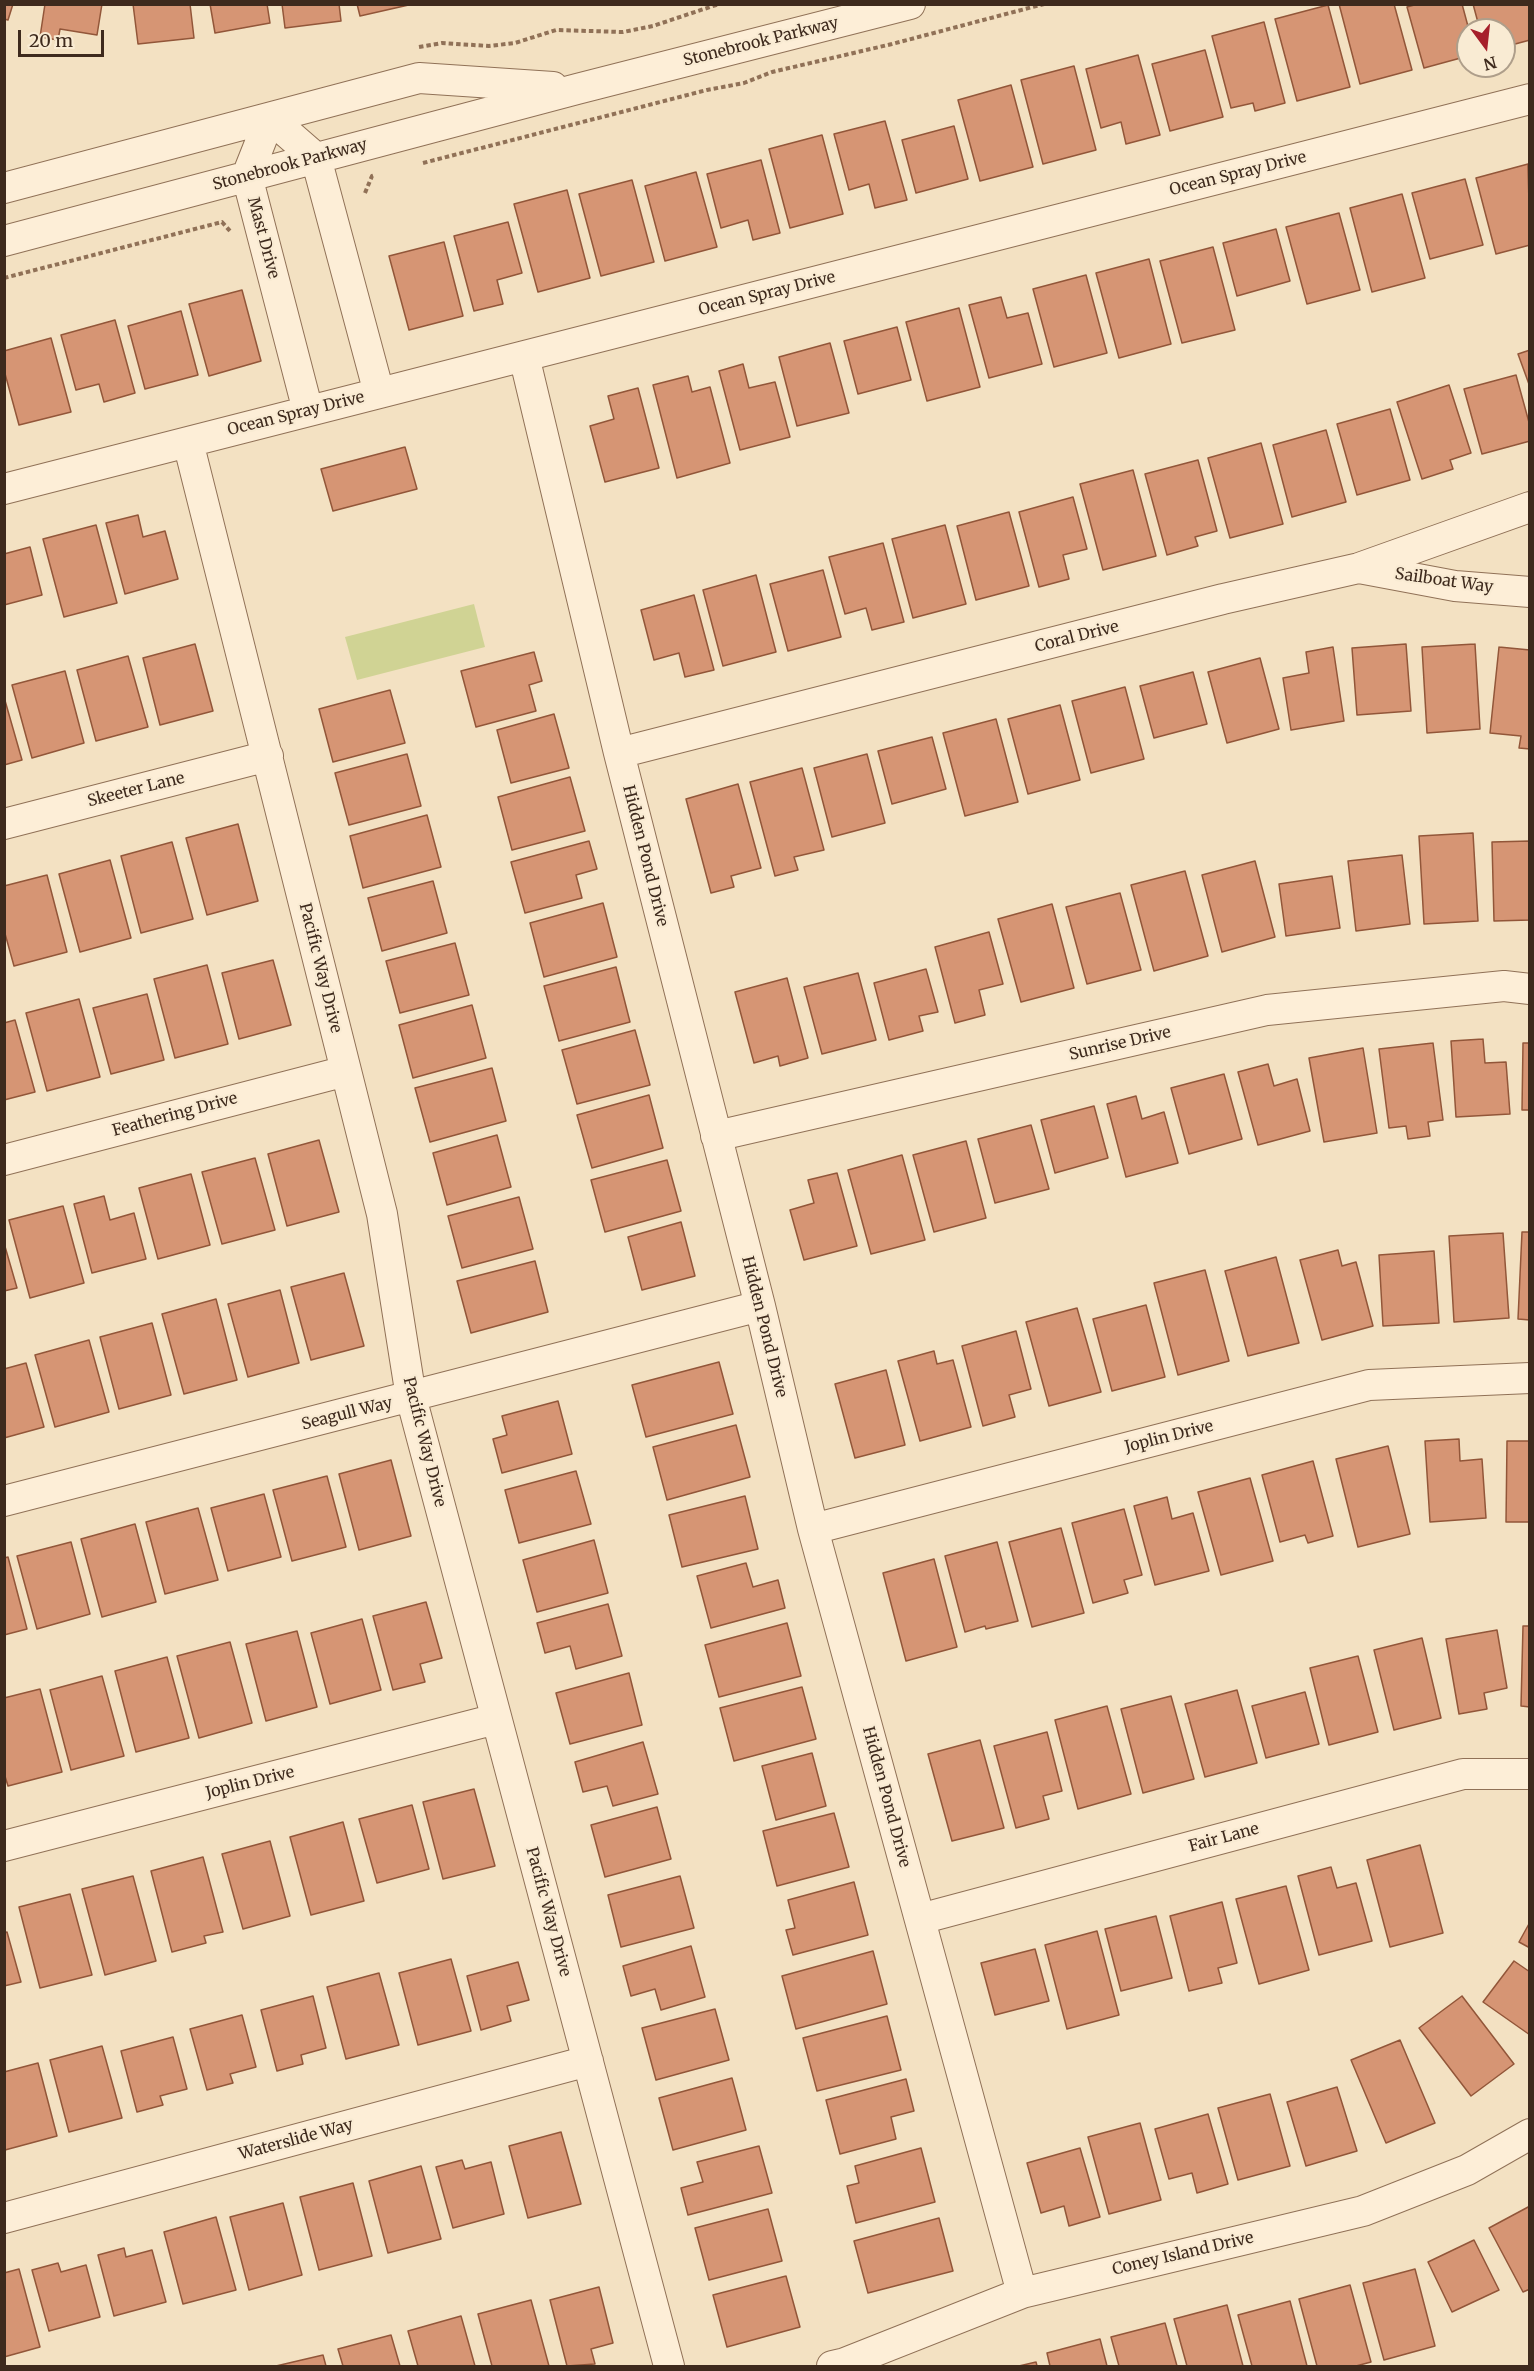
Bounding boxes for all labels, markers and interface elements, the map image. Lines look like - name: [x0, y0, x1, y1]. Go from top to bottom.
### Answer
- street label: Stonebrook Parkway: [681, 13, 841, 71]
- scale bar: [21, 18, 106, 56]
- north arrow: [1456, 18, 1516, 78]
- text: 20 m: [29, 29, 73, 52]
- text: N: [1481, 52, 1499, 75]
- street label: Stonebrook Parkway: [211, 135, 369, 195]
- street label: Ocean Spray Drive: [1168, 148, 1308, 200]
- street label: Mast Drive: [243, 195, 283, 281]
- street label: Ocean Spray Drive: [697, 268, 837, 320]
- street label: Ocean Spray Drive: [226, 388, 366, 440]
- street label: Sailboat Way: [1393, 565, 1495, 597]
- street label: Coral Drive: [1033, 617, 1121, 657]
- street label: Skeeter Lane: [85, 769, 187, 811]
- street label: Hidden Pond Drive: [618, 783, 672, 929]
- street label: Pacific Way Drive: [295, 901, 345, 1035]
- street label: Sunrise Drive: [1067, 1023, 1173, 1065]
- street label: Feathering Drive: [110, 1089, 240, 1141]
- street label: Hidden Pond Drive: [737, 1254, 791, 1400]
- street label: Pacific Way Drive: [399, 1375, 449, 1509]
- street label: Seagull Way: [300, 1393, 394, 1435]
- street label: Joplin Drive: [1123, 1417, 1215, 1457]
- street label: Hidden Pond Drive: [858, 1724, 914, 1870]
- street label: Joplin Drive: [204, 1763, 296, 1803]
- street label: Fair Lane: [1187, 1819, 1261, 1857]
- street label: Pacific Way Drive: [521, 1845, 575, 1979]
- street label: Waterslide Way: [237, 2116, 355, 2164]
- street label: Coney Island Drive: [1111, 2228, 1255, 2280]

